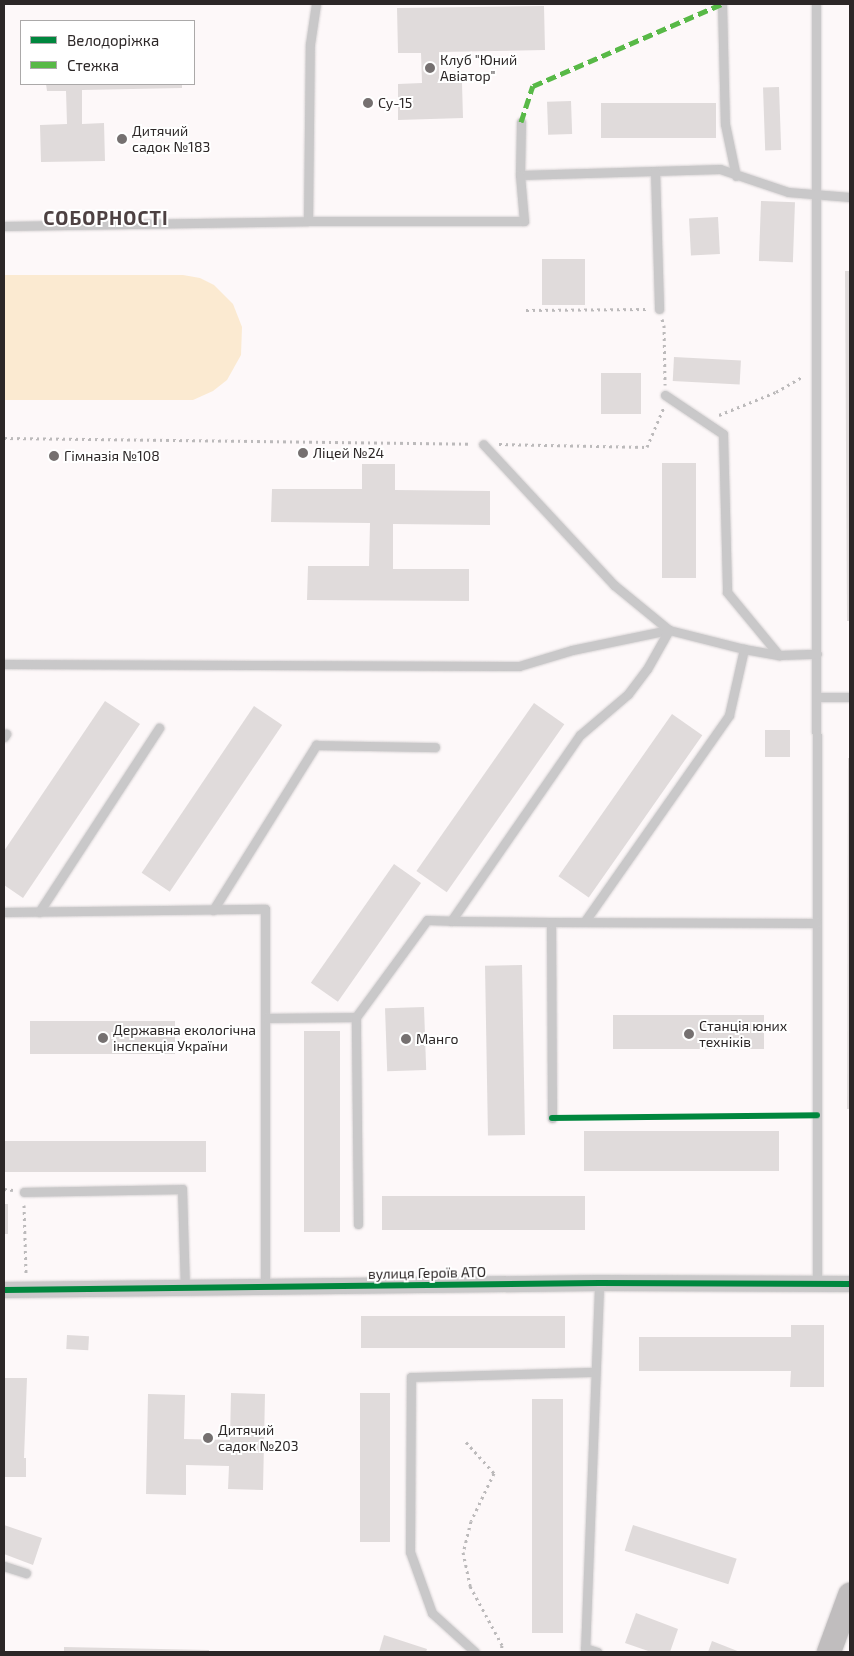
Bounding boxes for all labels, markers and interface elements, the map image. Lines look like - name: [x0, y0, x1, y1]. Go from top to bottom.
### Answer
- legend: [20, 20, 195, 85]
- text: Велодоріжка: [67, 31, 159, 49]
- place label: Клуб "Юний Авіатор": [440, 52, 517, 84]
- text: Стежка: [67, 56, 119, 74]
- marker: Клуб "Юний Авіатор": [424, 62, 436, 74]
- place label: Су-15: [378, 95, 412, 111]
- marker: Су-15: [362, 97, 374, 109]
- place label: Дитячий садок №183: [132, 123, 210, 156]
- marker: Дитячий садок №183: [116, 133, 128, 145]
- district label: СОБОРНОСТІ: [42, 207, 170, 229]
- place label: Ліцей №24: [313, 445, 384, 461]
- marker: Ліцей №24: [297, 447, 309, 459]
- place label: Гімназія №108: [64, 448, 160, 464]
- marker: Гімназія №108: [48, 450, 60, 462]
- place label: Станція юних техніків: [699, 1018, 787, 1050]
- place label: Державна екологічна інспекція України: [113, 1022, 256, 1054]
- marker: Станція юних техніків: [683, 1028, 695, 1040]
- place label: Манго: [416, 1031, 458, 1047]
- marker: Державна екологічна інспекція України: [97, 1032, 109, 1044]
- marker: Манго: [400, 1033, 412, 1045]
- street label: вулиця Героїв АТО: [368, 1264, 486, 1282]
- place label: Дитячий садок №203: [218, 1422, 298, 1454]
- marker: Дитячий садок №203: [202, 1432, 214, 1444]

